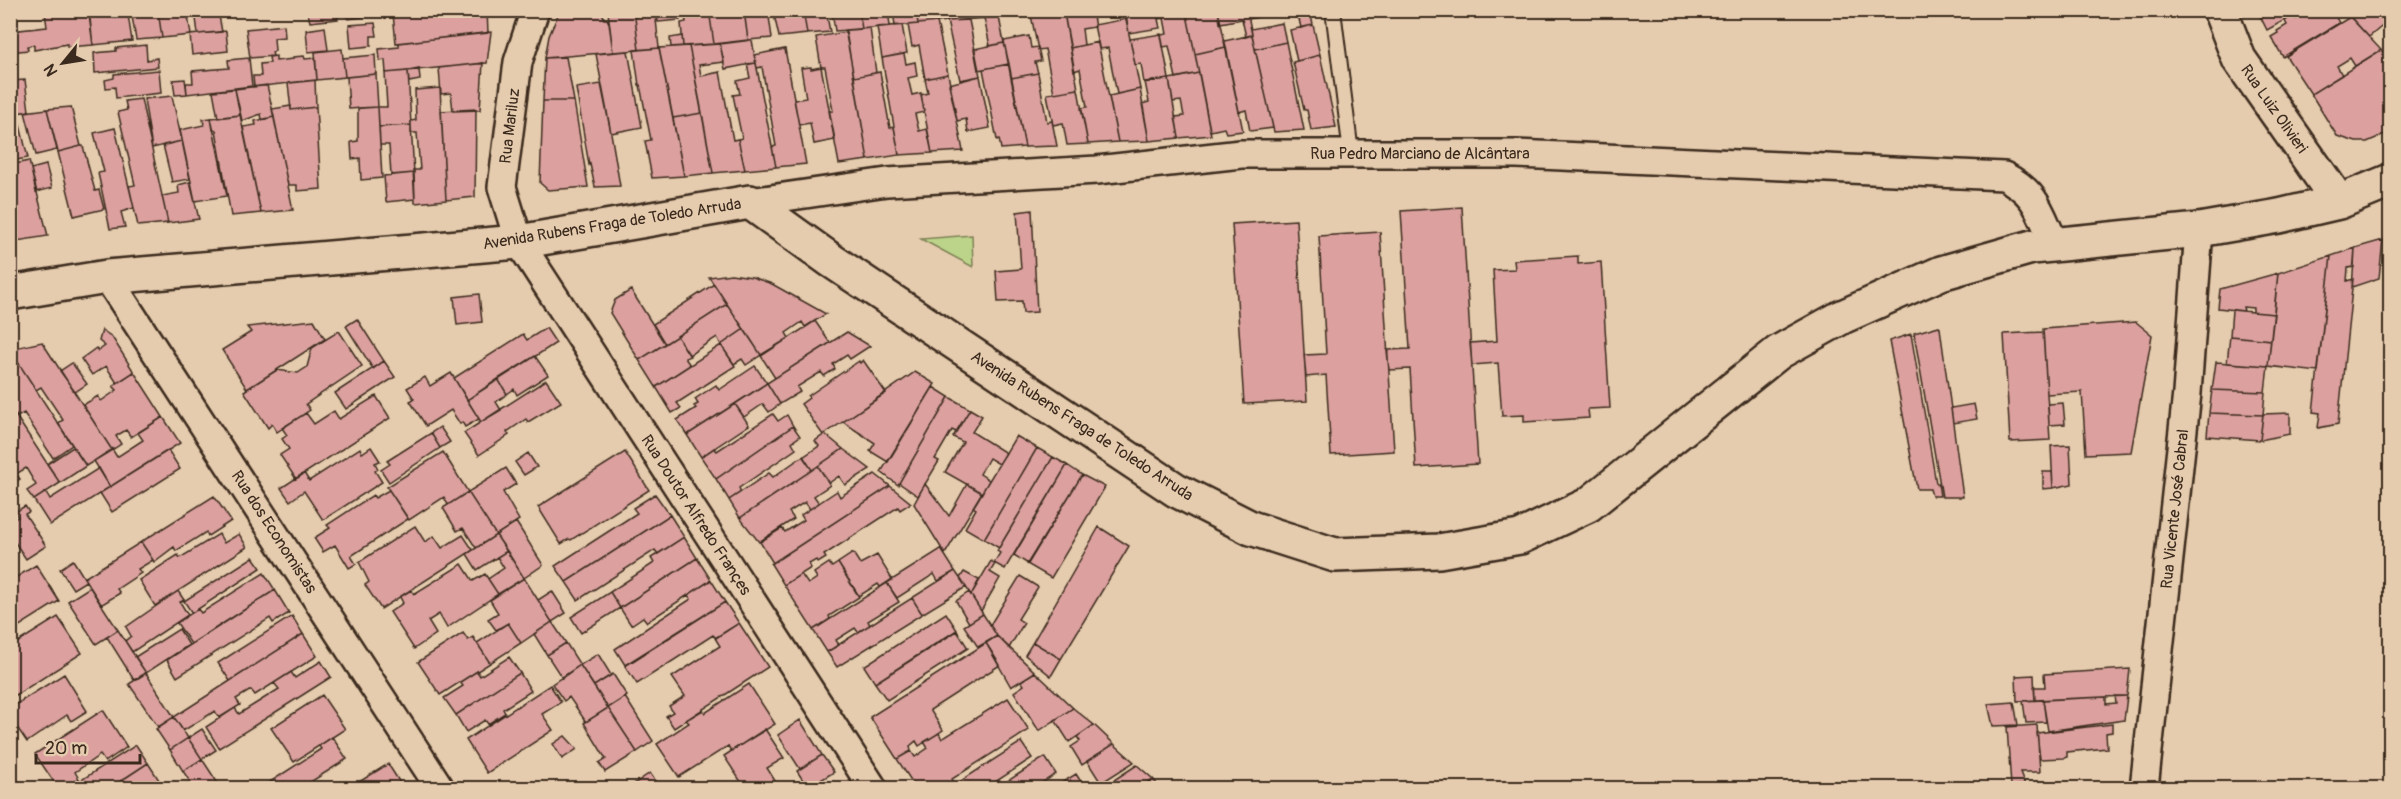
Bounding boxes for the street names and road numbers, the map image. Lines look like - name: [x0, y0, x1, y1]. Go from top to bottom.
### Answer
- street label: Rua Luiz Olivieri: [2236, 61, 2312, 157]
- street label: Rua Mariluz: [495, 87, 525, 165]
- street label: Rua Pedro Marciano de Alcântara: [1310, 144, 1530, 164]
- street label: Avenida Rubens Fraga de Toledo Arruda: [481, 194, 743, 254]
- street label: Avenida Rubens Fraga de Toledo Arruda: [967, 346, 1197, 506]
- street label: Rua Vicente José Cabral: [2157, 428, 2193, 590]
- street label: Rua Doutor Alfredo Françes: [637, 431, 755, 599]
- street label: Rua dos Economistas: [227, 467, 321, 597]

